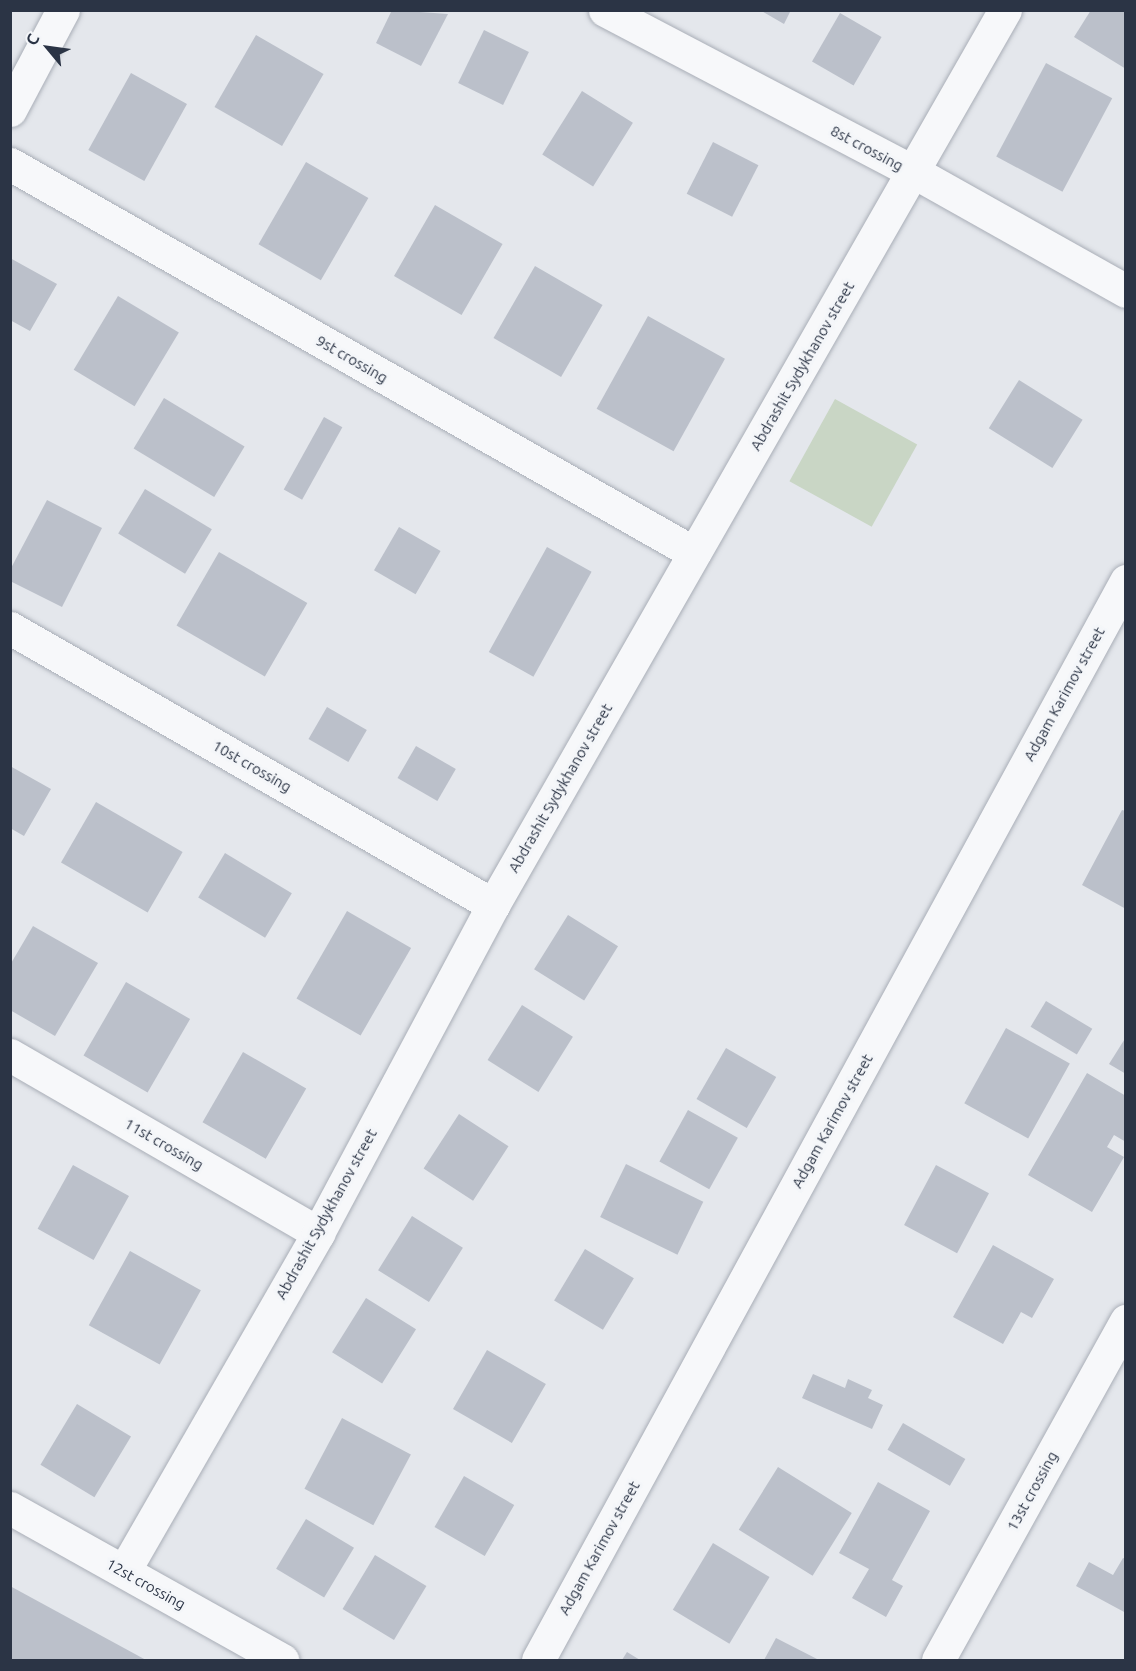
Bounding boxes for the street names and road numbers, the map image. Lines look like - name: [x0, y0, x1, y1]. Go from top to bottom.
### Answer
- street label: 8st crossing: [828, 121, 906, 175]
- street label: Abdrashit Sydykhanov street: [746, 278, 858, 454]
- street label: 9st crossing: [313, 331, 391, 387]
- street label: Adgam Karimov street: [1020, 624, 1108, 764]
- street label: Abdrashit Sydykhanov street: [504, 700, 616, 876]
- street label: 10st crossing: [209, 736, 295, 796]
- street label: Adgam Karimov street: [788, 1051, 876, 1191]
- street label: 11st crossing: [121, 1114, 207, 1174]
- street label: Abdrashit Sydykhanov street: [272, 1126, 380, 1302]
- street label: 13st crossing: [1003, 1448, 1061, 1534]
- street label: Adgam Karimov street: [555, 1478, 643, 1618]
- street label: 12st crossing: [103, 1555, 189, 1613]

